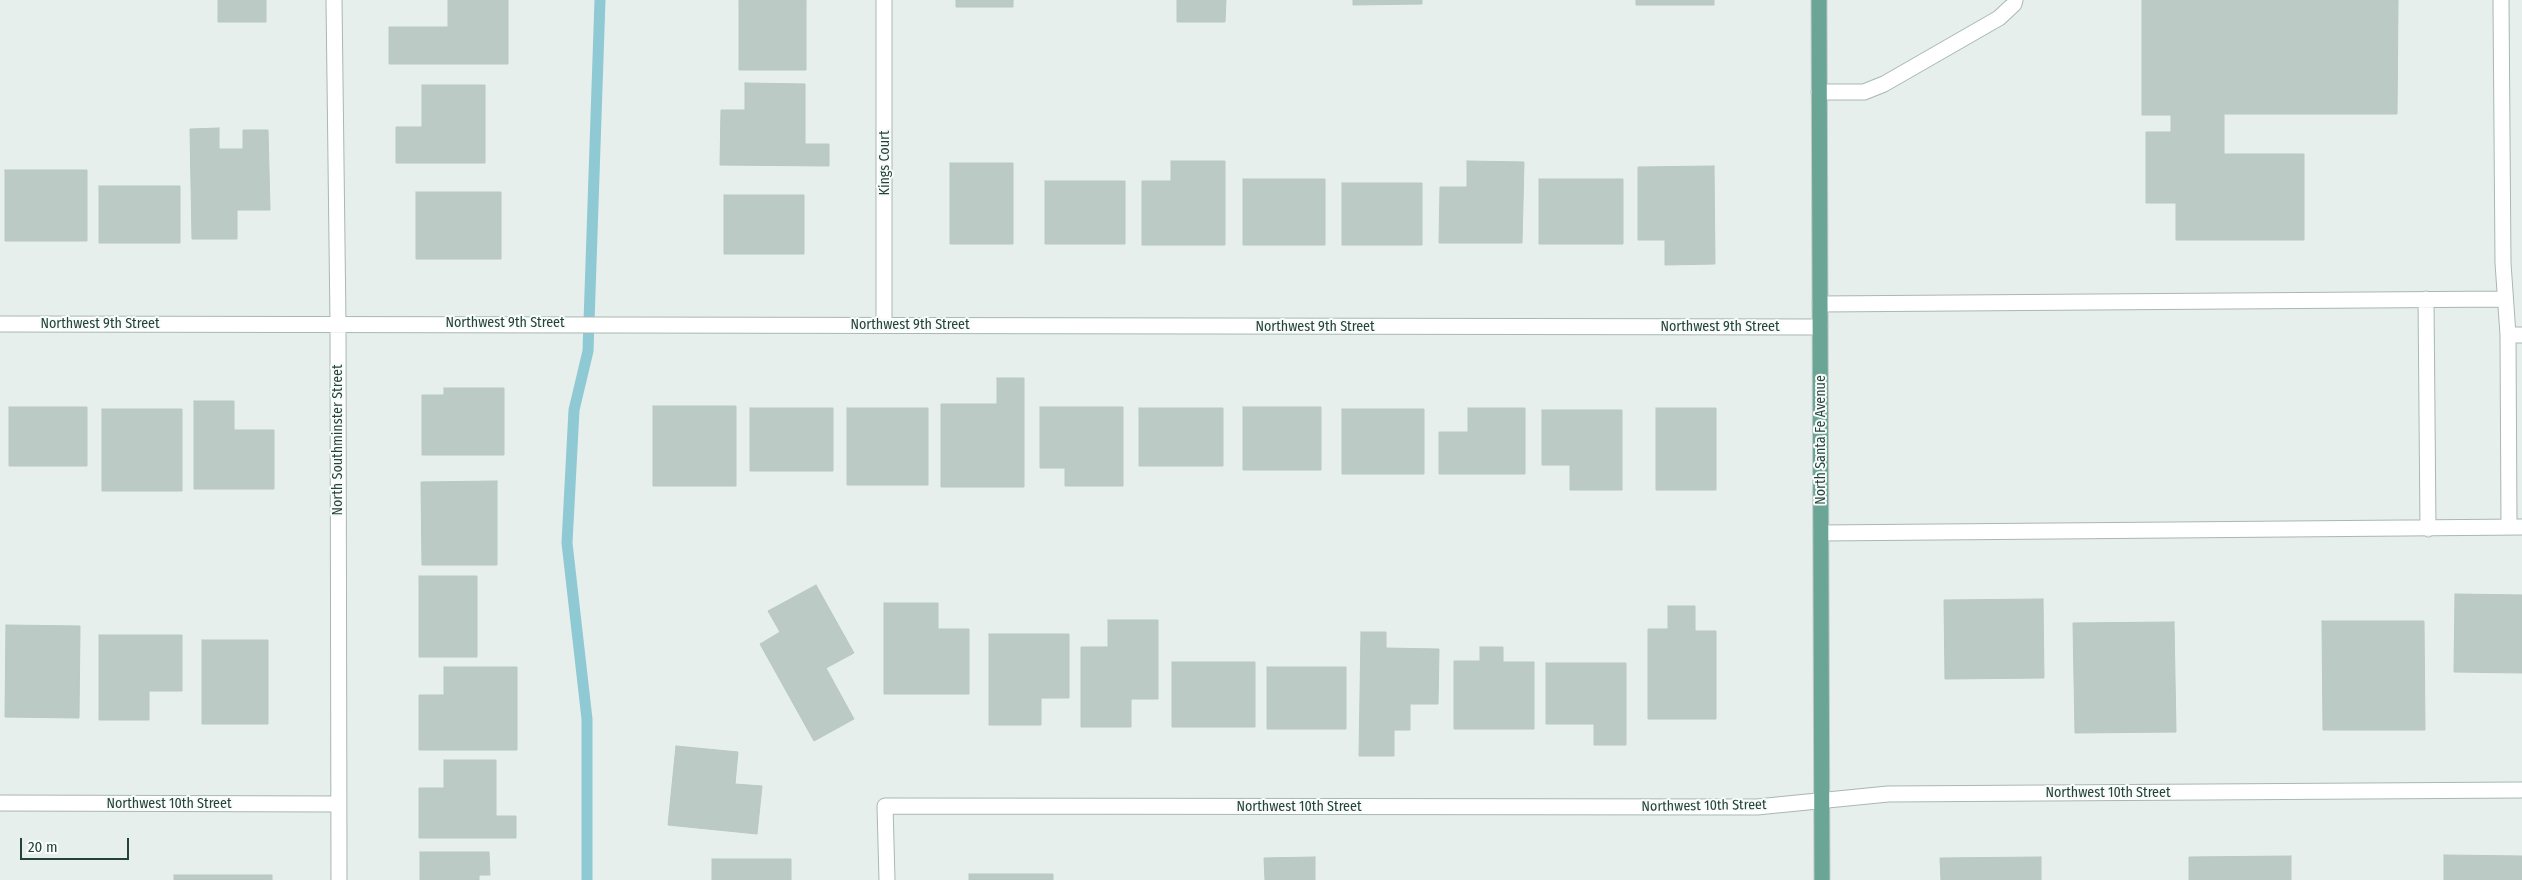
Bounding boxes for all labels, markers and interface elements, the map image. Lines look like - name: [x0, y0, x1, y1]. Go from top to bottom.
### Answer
- street label: Kings Court: [877, 130, 893, 196]
- street label: Northwest 9th Street: [445, 315, 565, 331]
- street label: Northwest 9th Street: [40, 316, 160, 332]
- street label: Northwest 9th Street: [850, 317, 970, 333]
- street label: Northwest 9th Street: [1255, 319, 1375, 335]
- street label: Northwest 9th Street: [1660, 319, 1780, 335]
- street label: North Southminster Street: [330, 364, 346, 516]
- street label: North Santa Fe Avenue: [1813, 375, 1829, 505]
- street label: Northwest 10th Street: [2045, 785, 2171, 801]
- street label: Northwest 10th Street: [106, 796, 232, 812]
- street label: Northwest 10th Street: [1641, 797, 1767, 815]
- street label: Northwest 10th Street: [1236, 799, 1362, 815]
- scale bar: [22, 828, 131, 860]
- text: 20 m: [28, 838, 58, 856]

